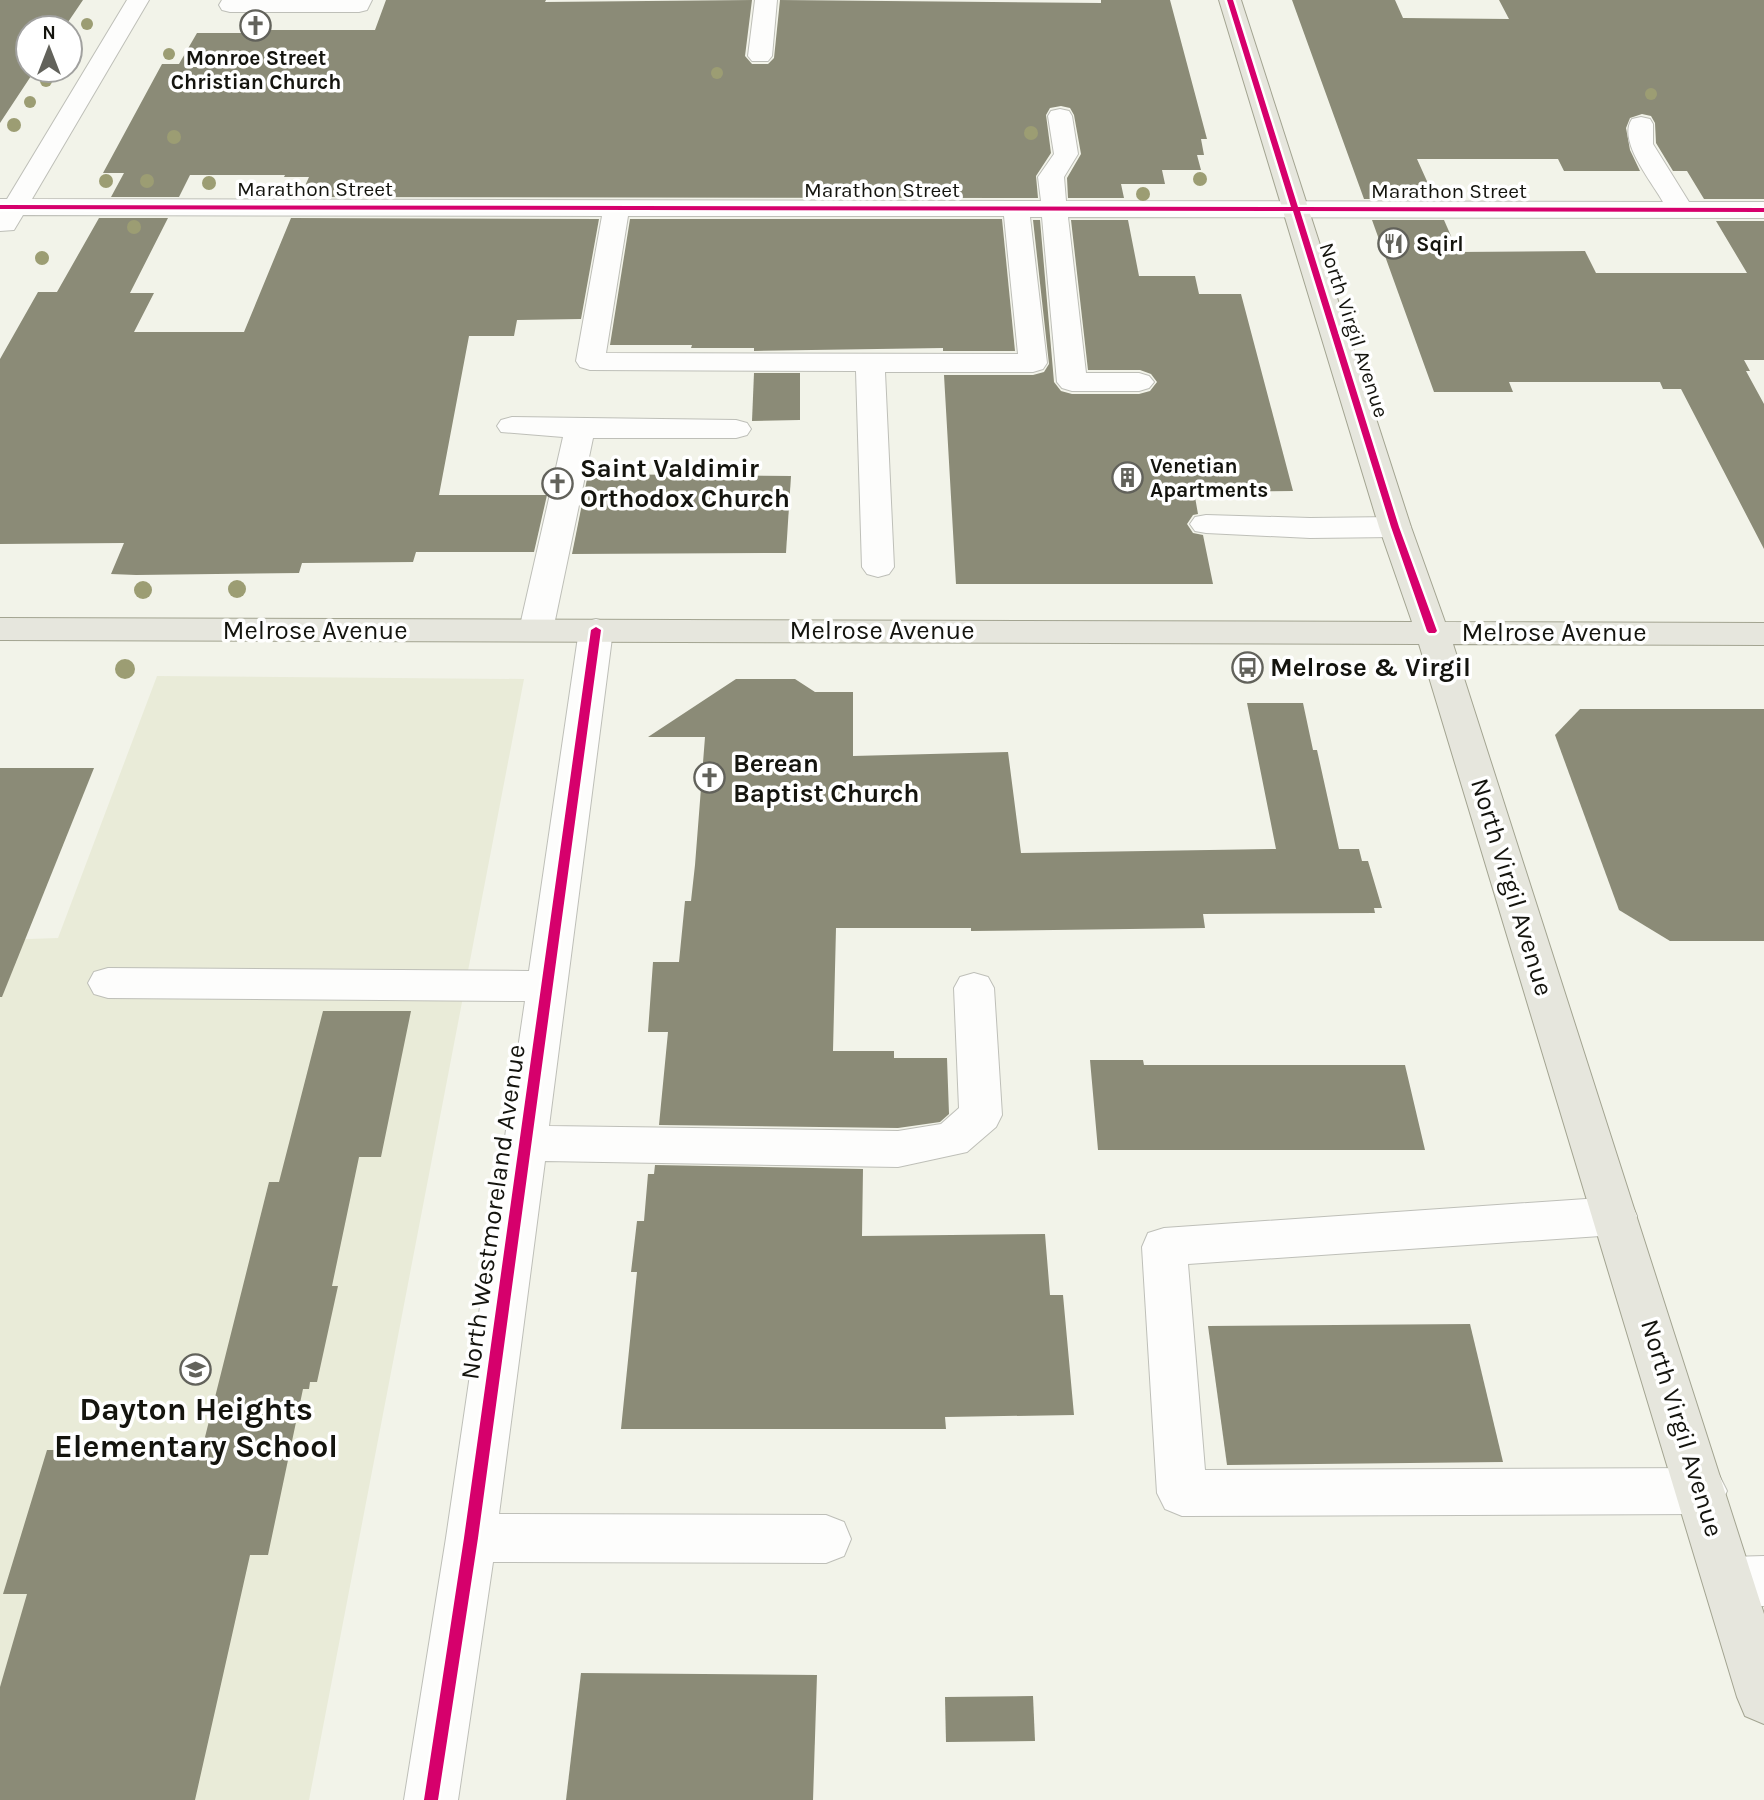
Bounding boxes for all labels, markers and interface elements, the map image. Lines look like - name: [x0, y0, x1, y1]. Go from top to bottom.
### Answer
- church icon: Monroe Street Christian Church: [239, 9, 273, 43]
- north arrow: [14, 14, 84, 84]
- text: N: [42, 22, 56, 44]
- place label: Monroe Street Christian Church: [171, 46, 341, 94]
- street label: Marathon Street: [237, 177, 393, 201]
- street label: Marathon Street: [804, 178, 960, 202]
- street label: Marathon Street: [1371, 179, 1527, 203]
- restaurant icon: Sqirl: [1376, 227, 1410, 261]
- place label: Sqirl: [1416, 232, 1464, 257]
- street label: North Virgil Avenue: [1314, 240, 1394, 420]
- place label: Saint Valdimir Orthodox Church: [580, 453, 790, 514]
- place label: Venetian Apartments: [1150, 454, 1268, 502]
- building icon: Venetian Apartments: [1110, 461, 1144, 495]
- church icon: Saint Valdimir Orthodox Church: [540, 466, 574, 500]
- street label: Melrose Avenue: [222, 615, 408, 646]
- street label: Melrose Avenue: [789, 615, 975, 646]
- street label: Melrose Avenue: [1461, 617, 1647, 648]
- bus stop icon: Melrose & Virgil: [1230, 650, 1264, 684]
- place label: Melrose & Virgil: [1270, 652, 1471, 683]
- place label: Berean Baptist Church: [733, 748, 919, 809]
- church icon: Berean Baptist Church: [693, 761, 727, 795]
- street label: North Virgil Avenue: [1464, 774, 1560, 1000]
- street label: North Westmoreland Avenue: [454, 1043, 532, 1381]
- street label: North Virgil Avenue: [1634, 1315, 1730, 1541]
- school or university icon: Dayton Heights Elementary School: [179, 1353, 213, 1387]
- place label: Dayton Heights Elementary School: [54, 1391, 338, 1465]

